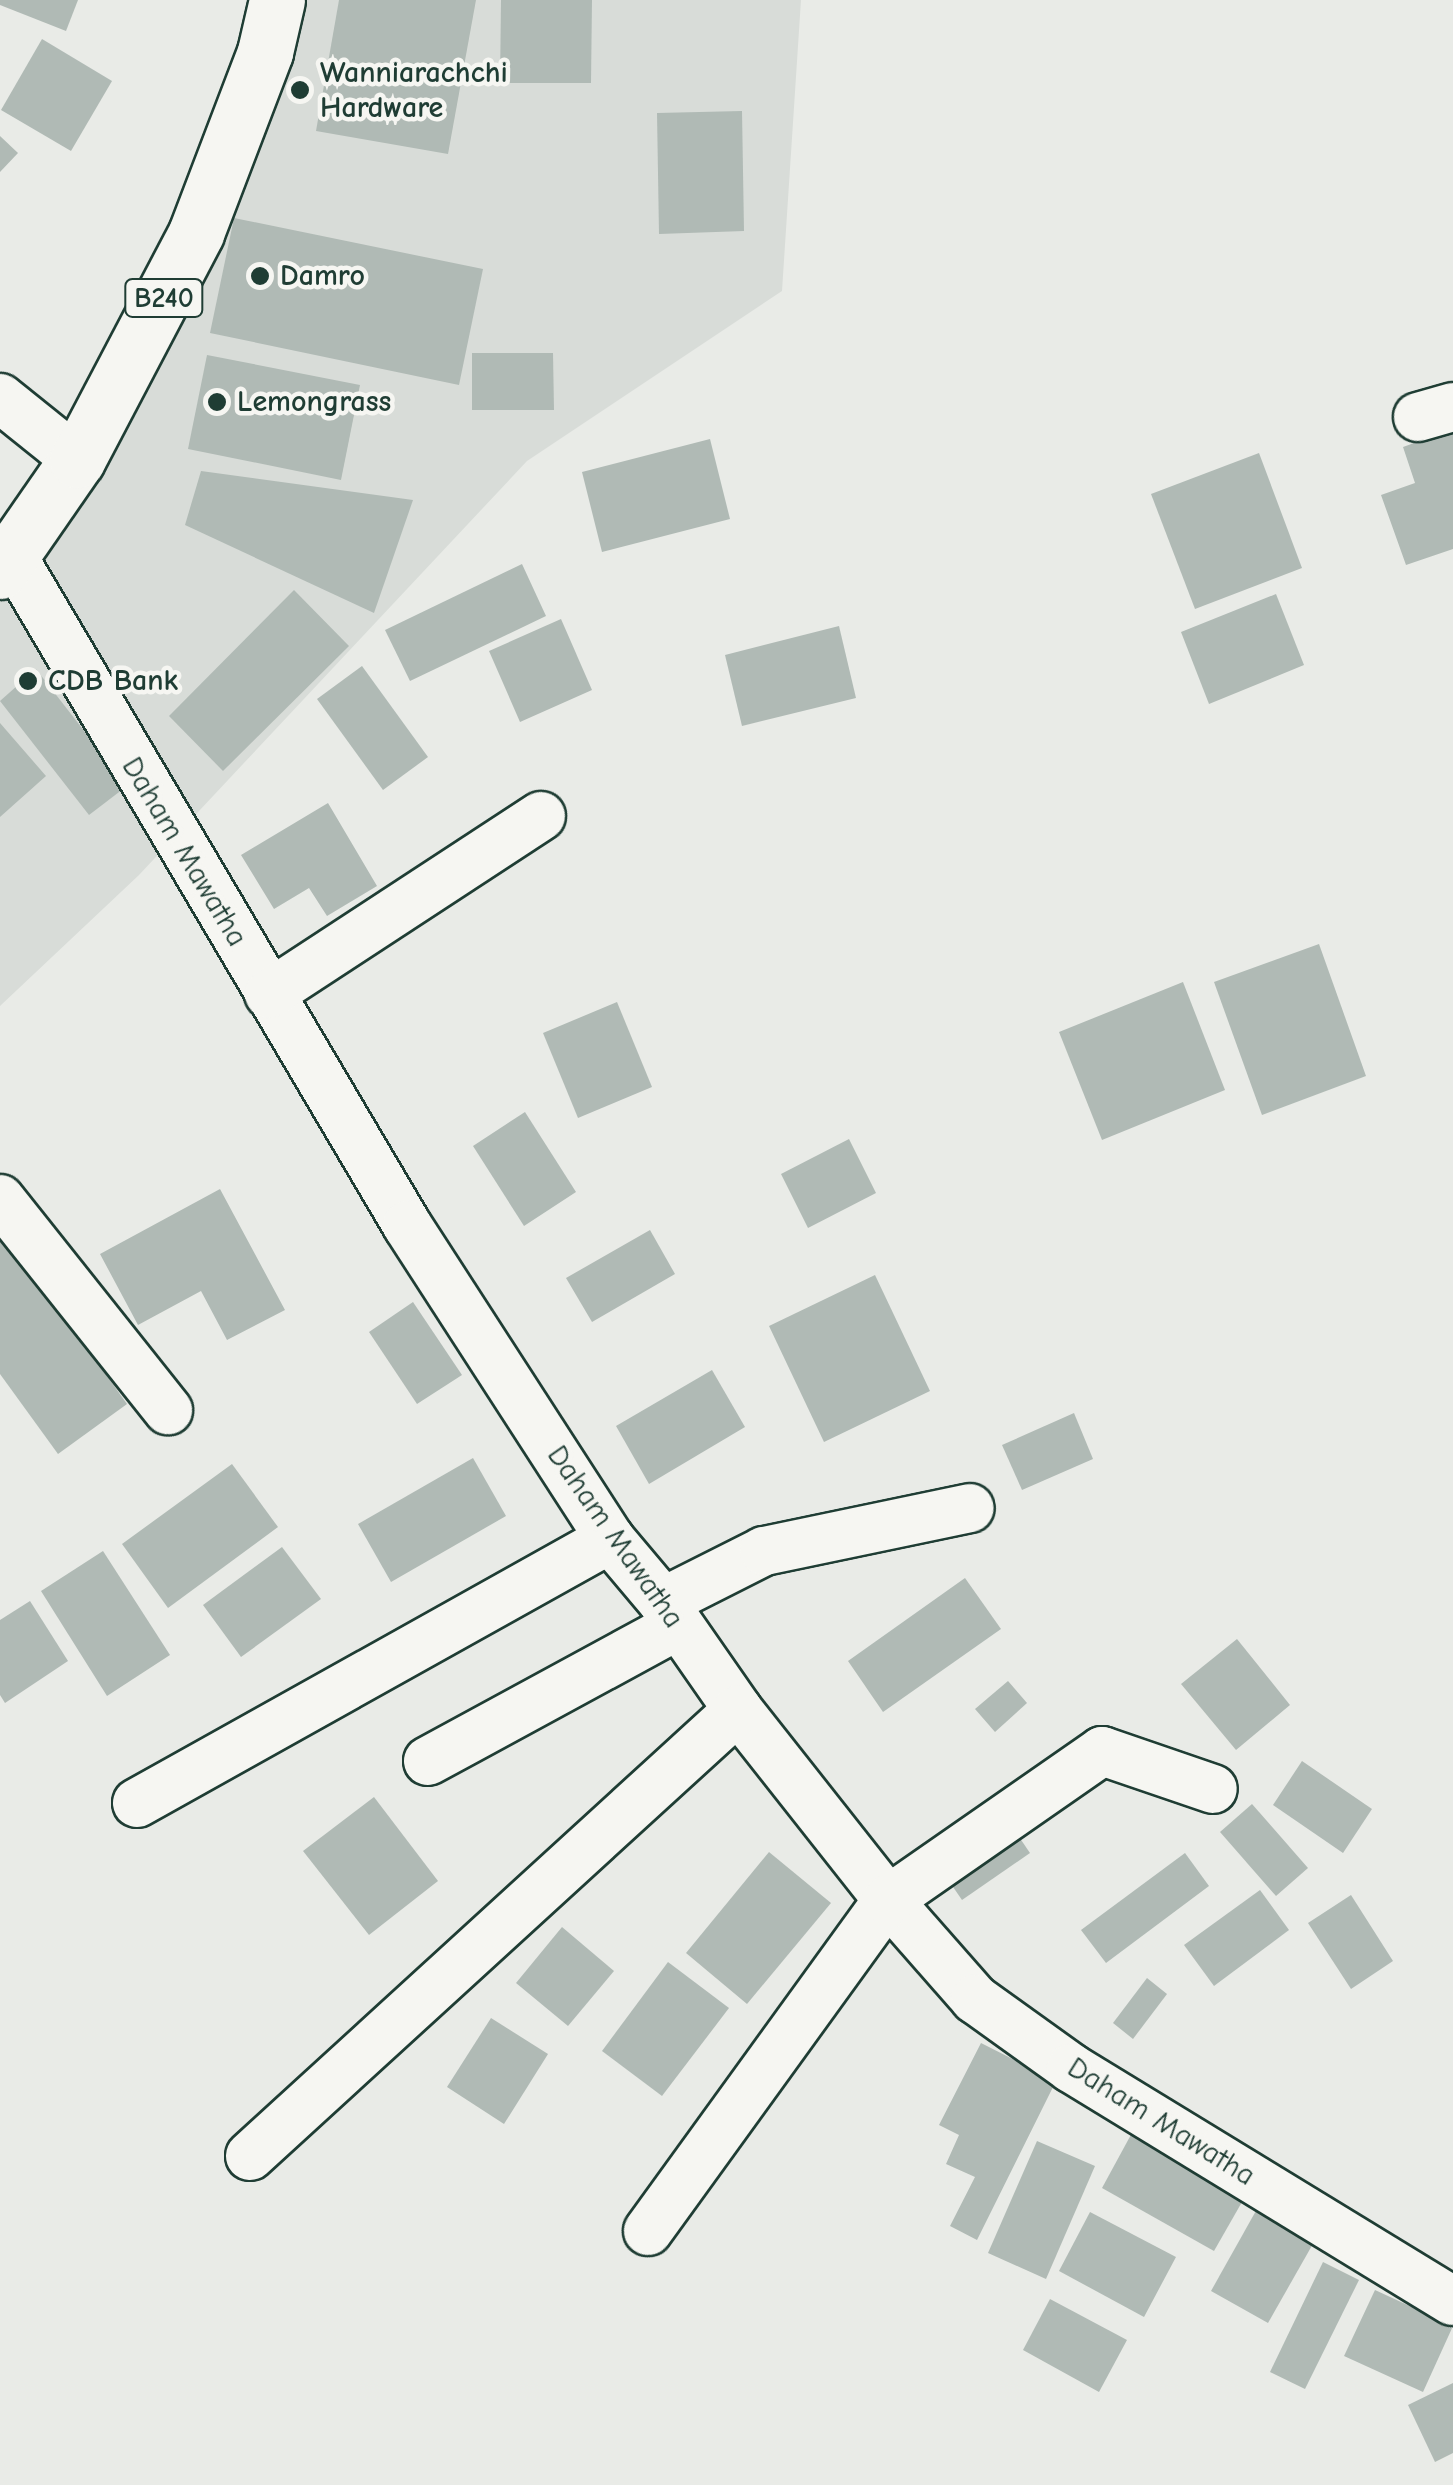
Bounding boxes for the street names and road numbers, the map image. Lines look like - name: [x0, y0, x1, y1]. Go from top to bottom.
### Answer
- road number: B240: [124, 275, 204, 321]
- street label: Daham Mawatha: [113, 751, 255, 953]
- street label: Daham Mawatha: [539, 1439, 691, 1635]
- street label: Daham Mawatha: [1061, 2050, 1261, 2194]

